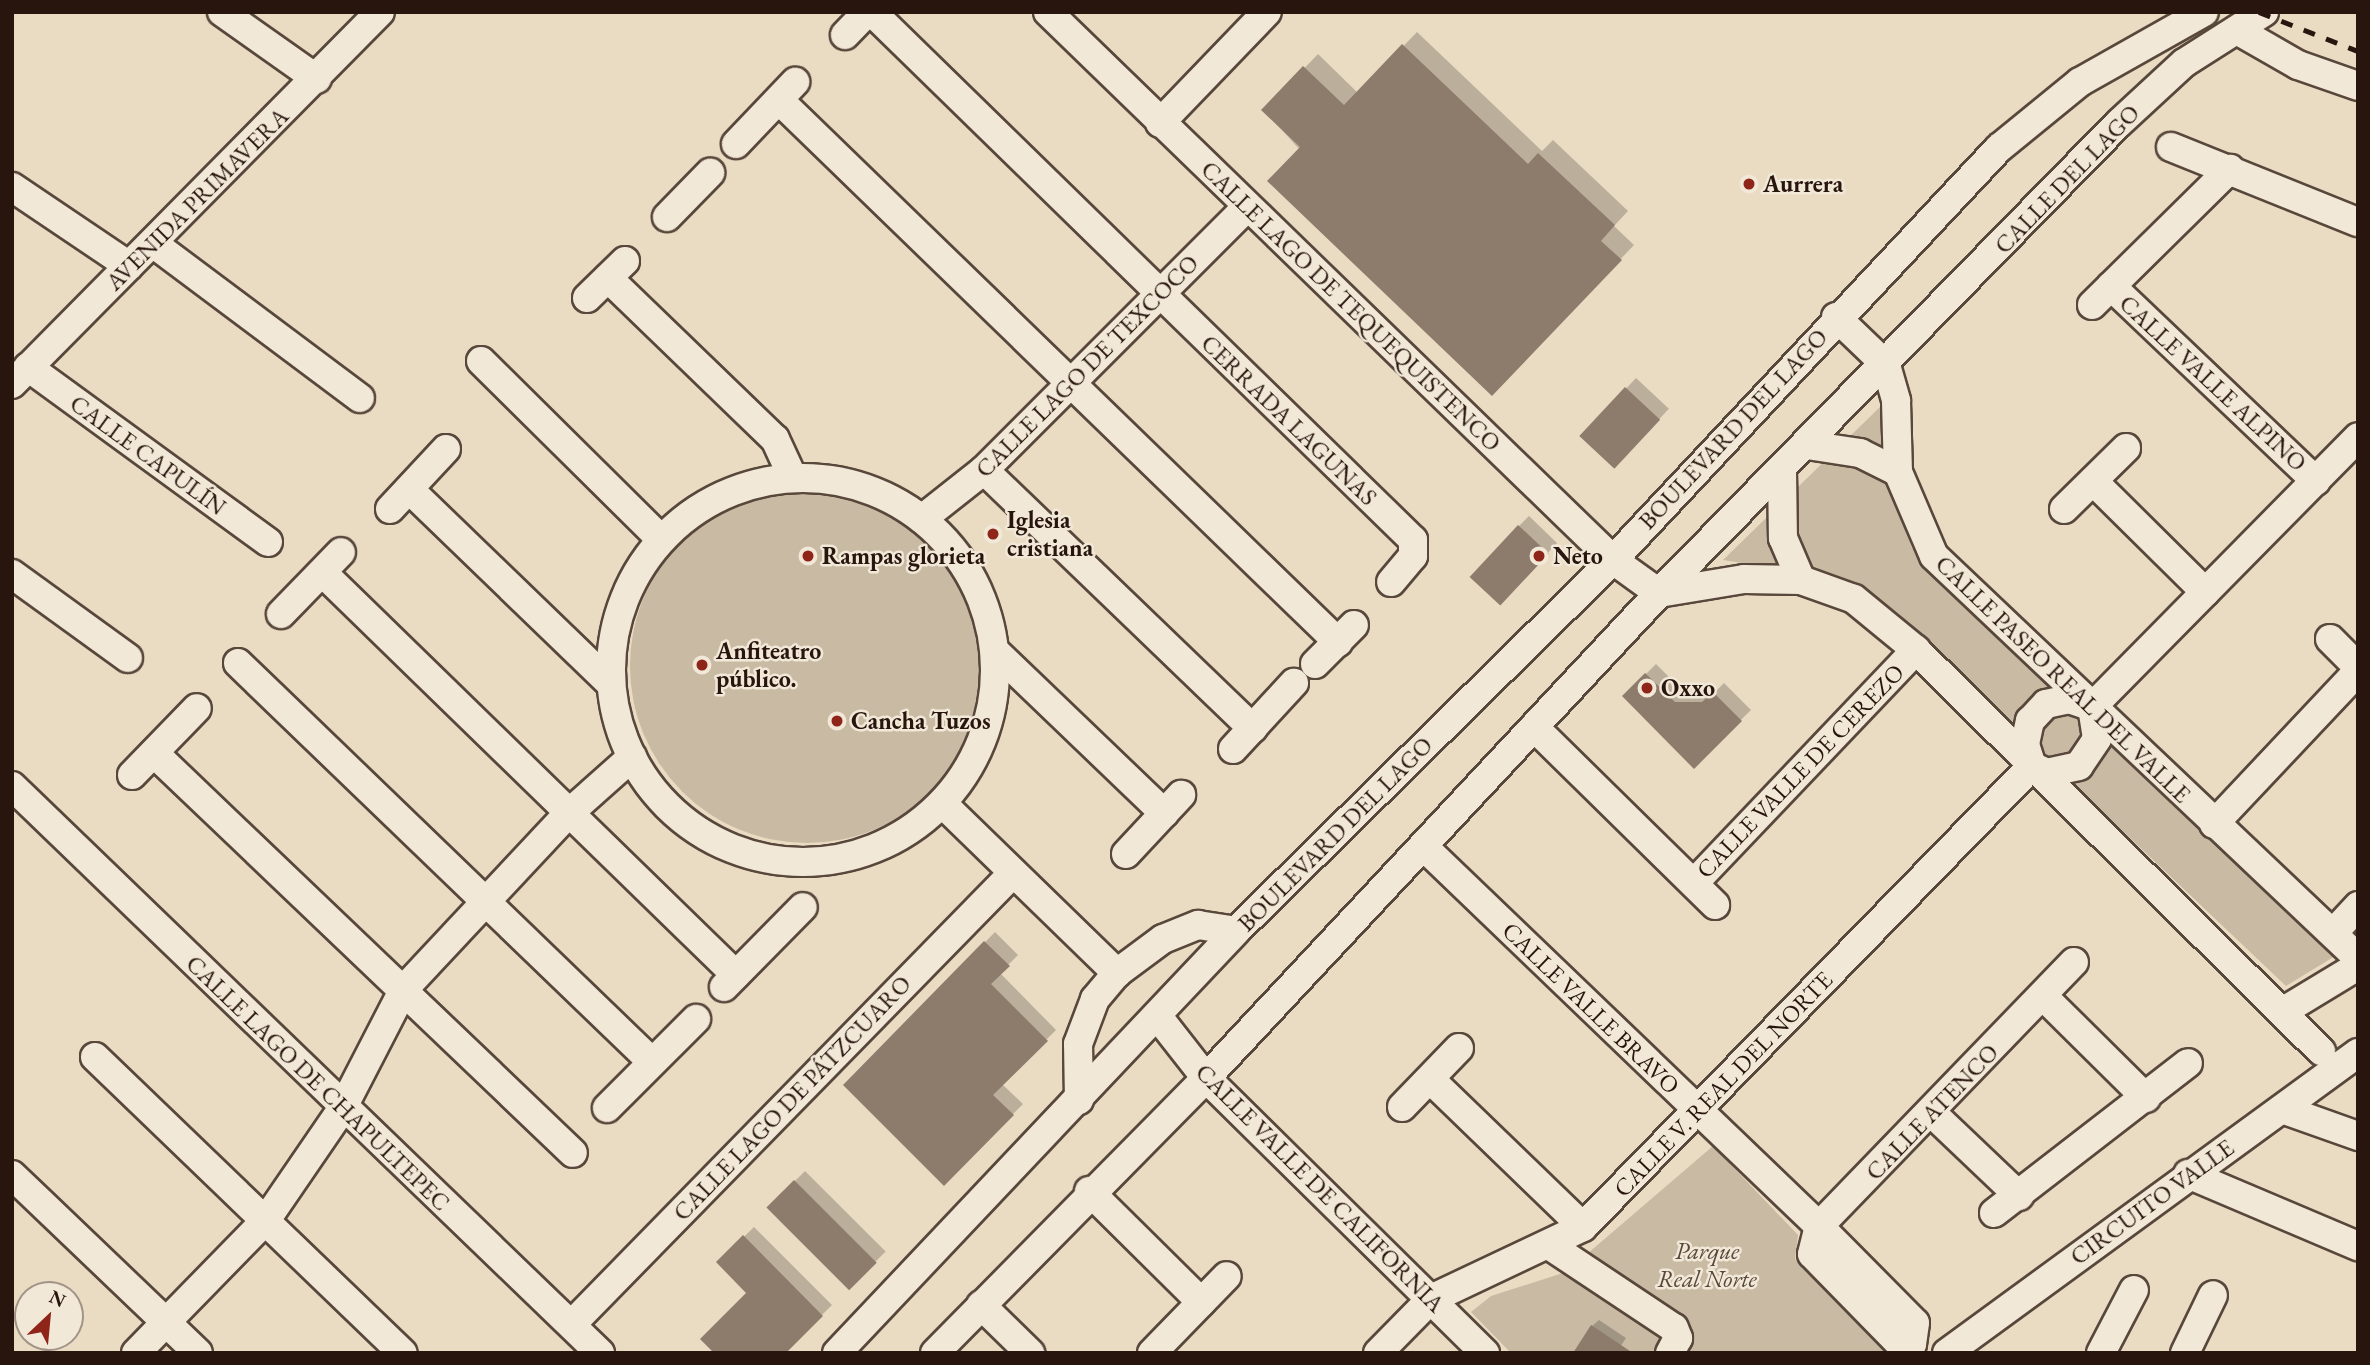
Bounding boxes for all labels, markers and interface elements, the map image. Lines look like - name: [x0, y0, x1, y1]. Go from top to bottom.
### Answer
- street label: CALLE DEL LAGO: [1989, 98, 2145, 260]
- street label: AVENIDA PRIMAVERA: [100, 102, 294, 296]
- street label: CALLE LAGO DE TEQUEQUISTENCO: [1195, 155, 1507, 457]
- place label: Aurrera: [1763, 170, 1843, 198]
- marker: Aurrera: [1741, 176, 1757, 192]
- street label: CALLE LAGO DE TEXCOCO: [970, 249, 1204, 483]
- street label: CALLE VALLE ALPINO: [2113, 289, 2313, 477]
- street label: BOULEVARD DEL LAGO: [1633, 323, 1833, 535]
- street label: CERRADA LAGUNAS: [1195, 329, 1383, 511]
- street label: CALLE CAPULÍN: [64, 389, 232, 521]
- place label: Iglesia cristiana: [1007, 506, 1093, 562]
- marker: Iglesia cristiana: [985, 526, 1001, 542]
- place label: Rampas glorieta: [822, 542, 985, 570]
- place label: Neto: [1553, 542, 1603, 570]
- marker: Rampas glorieta: [800, 548, 816, 564]
- marker: Neto: [1531, 548, 1547, 564]
- street label: CALLE PASEO REAL DEL VALLE: [1930, 549, 2196, 809]
- place label: Anfiteatro público.: [716, 637, 821, 693]
- marker: Anfiteatro público.: [694, 657, 710, 673]
- street label: CALLE VALLE DE CEREZO: [1690, 658, 1910, 884]
- place label: Oxxo: [1661, 674, 1715, 702]
- marker: Oxxo: [1639, 680, 1655, 696]
- place label: Cancha Tuzos: [851, 707, 991, 735]
- marker: Cancha Tuzos: [829, 713, 845, 729]
- street label: BOULEVARD DEL LAGO: [1232, 731, 1438, 937]
- street label: CALLE VALLE BRAVO: [1496, 916, 1686, 1100]
- street label: CALLE LAGO DE CHAPULTEPEC: [180, 949, 456, 1217]
- street label: CALLE V. REAL DEL NORTE: [1608, 965, 1838, 1203]
- street label: CALLE LAGO DE PÁTZCUARO: [667, 969, 917, 1227]
- street label: CALLE ATENCO: [1860, 1038, 2004, 1186]
- street label: CALLE VALLE DE CALIFORNIA: [1190, 1058, 1450, 1318]
- street label: CIRCUITO VALLE: [2065, 1133, 2239, 1271]
- park label: Parque Real Norte: [1657, 1237, 1757, 1293]
- north arrow: [14, 1281, 84, 1351]
- text: N: [45, 1284, 70, 1313]

